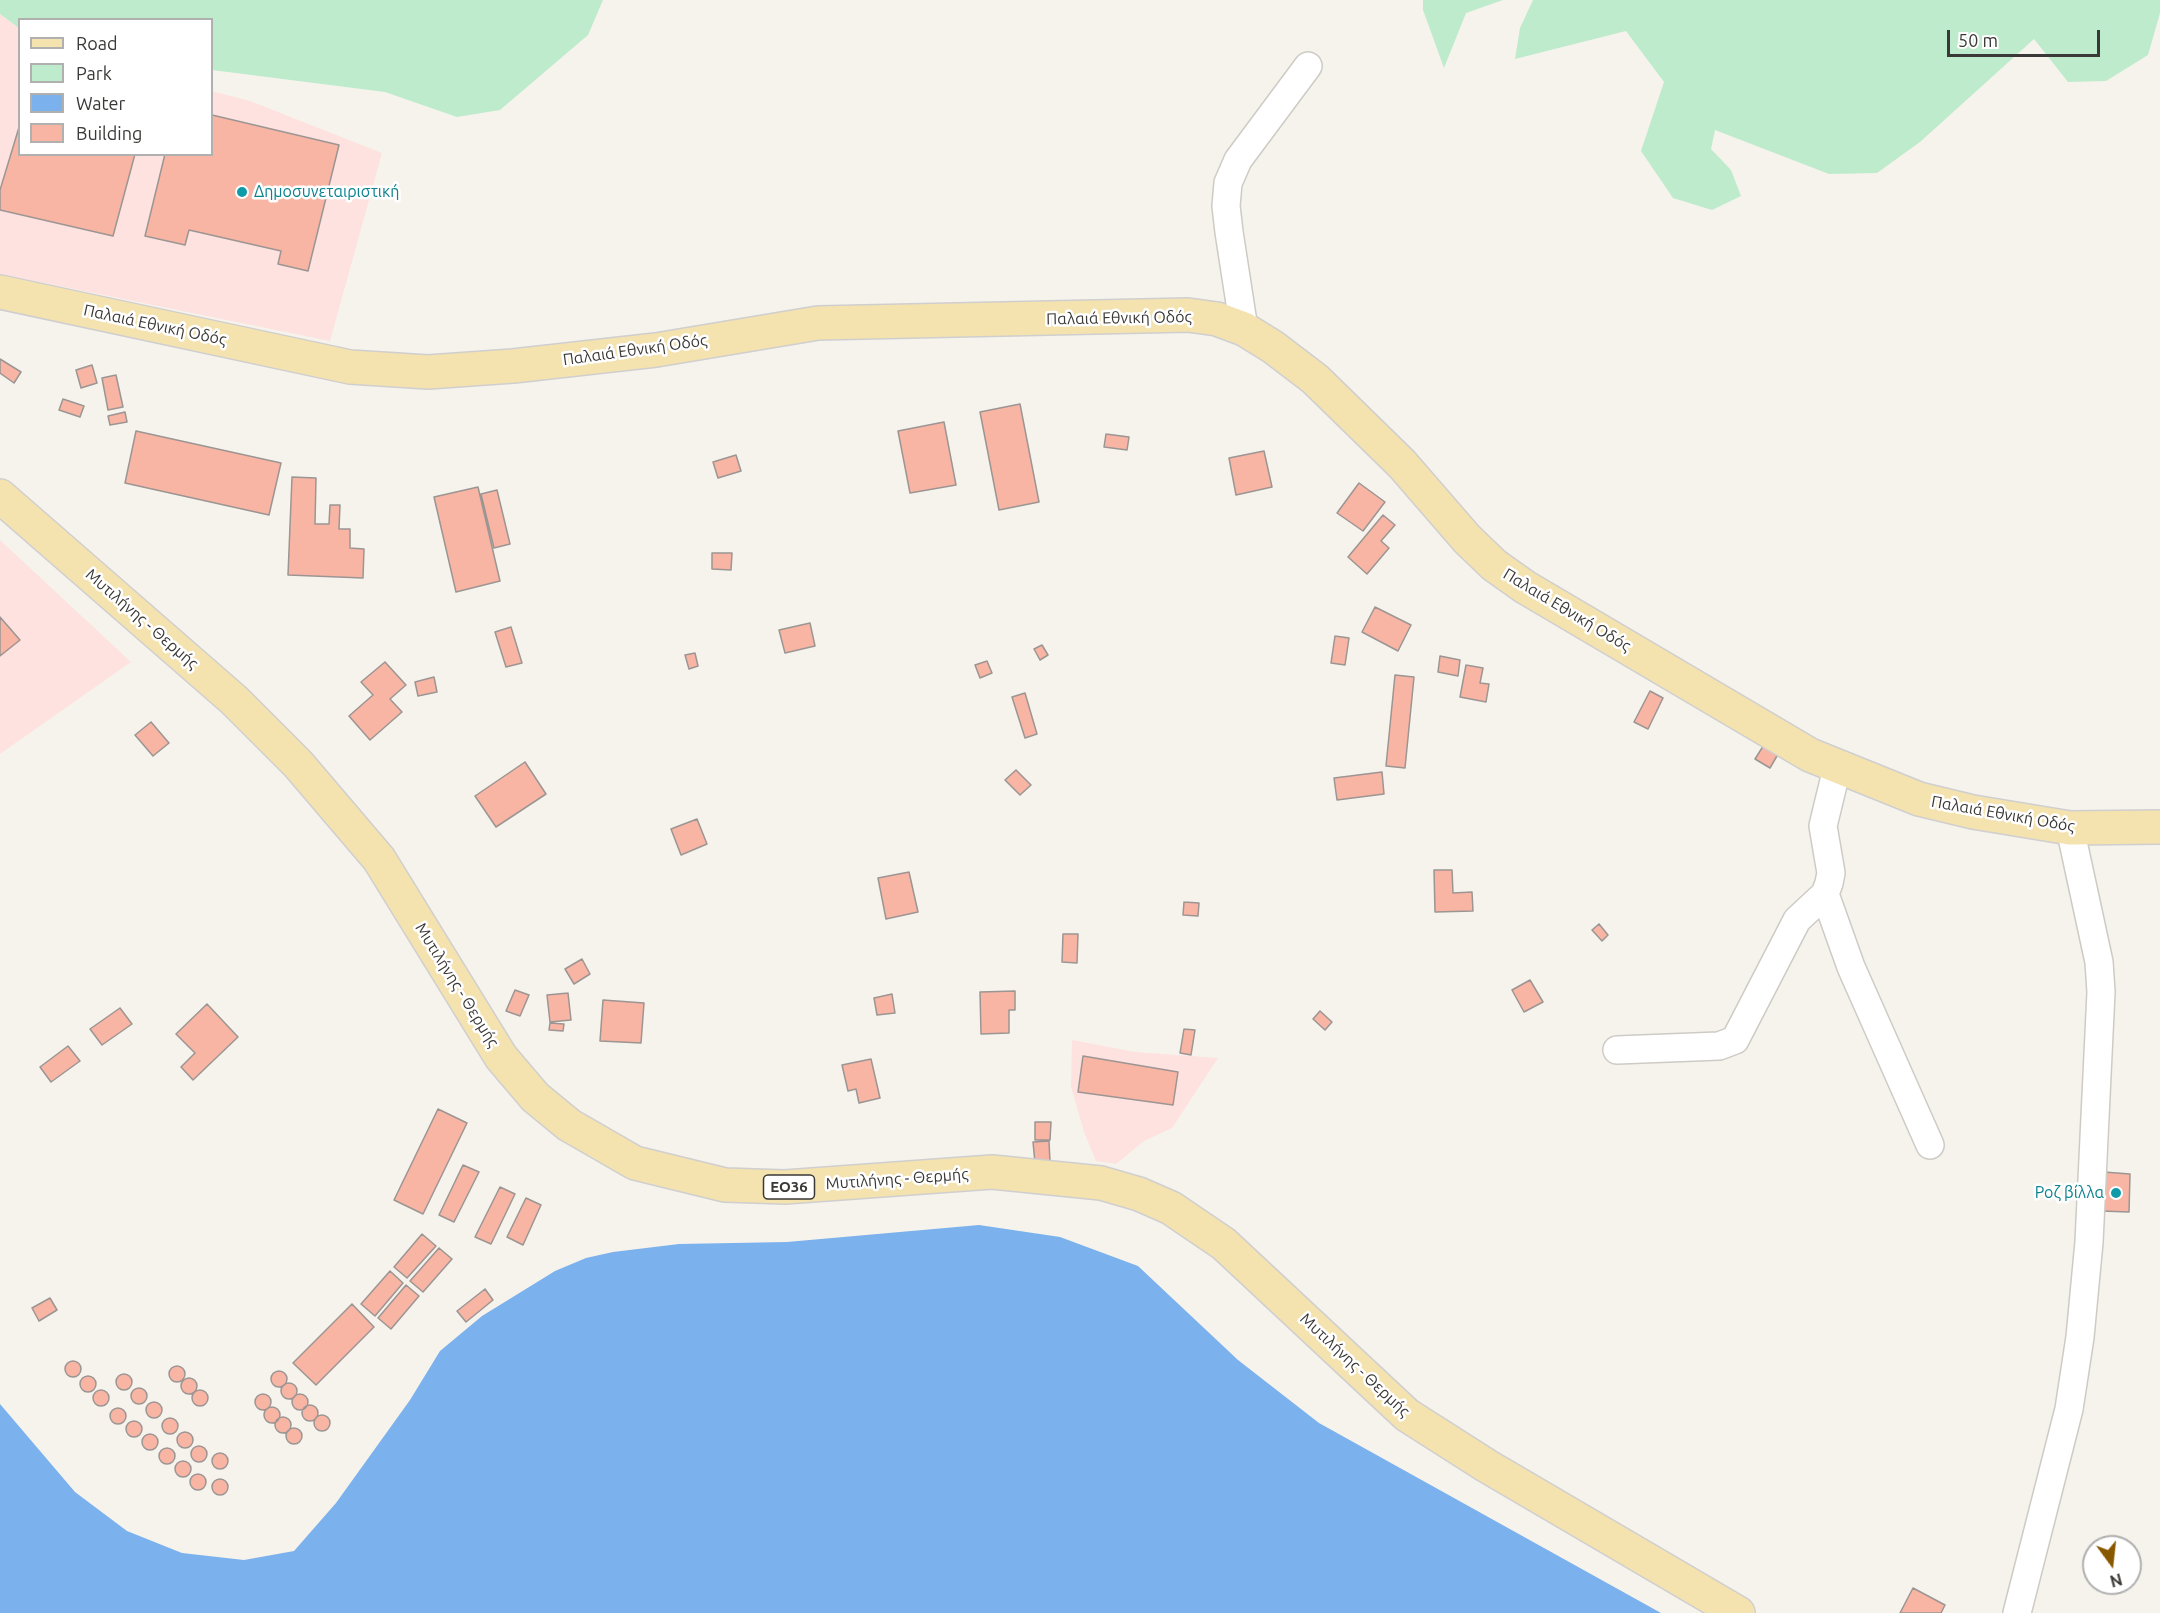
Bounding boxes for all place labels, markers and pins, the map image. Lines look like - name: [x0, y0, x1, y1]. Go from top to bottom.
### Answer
- place label: Δημοσυνεταιριστική: [254, 182, 399, 202]
- marker: Δημοσυνεταιριστική: [235, 185, 249, 199]
- place label: Ροζ βίλλα: [2035, 1183, 2104, 1203]
- marker: Ροζ βίλλα: [2109, 1186, 2123, 1200]

